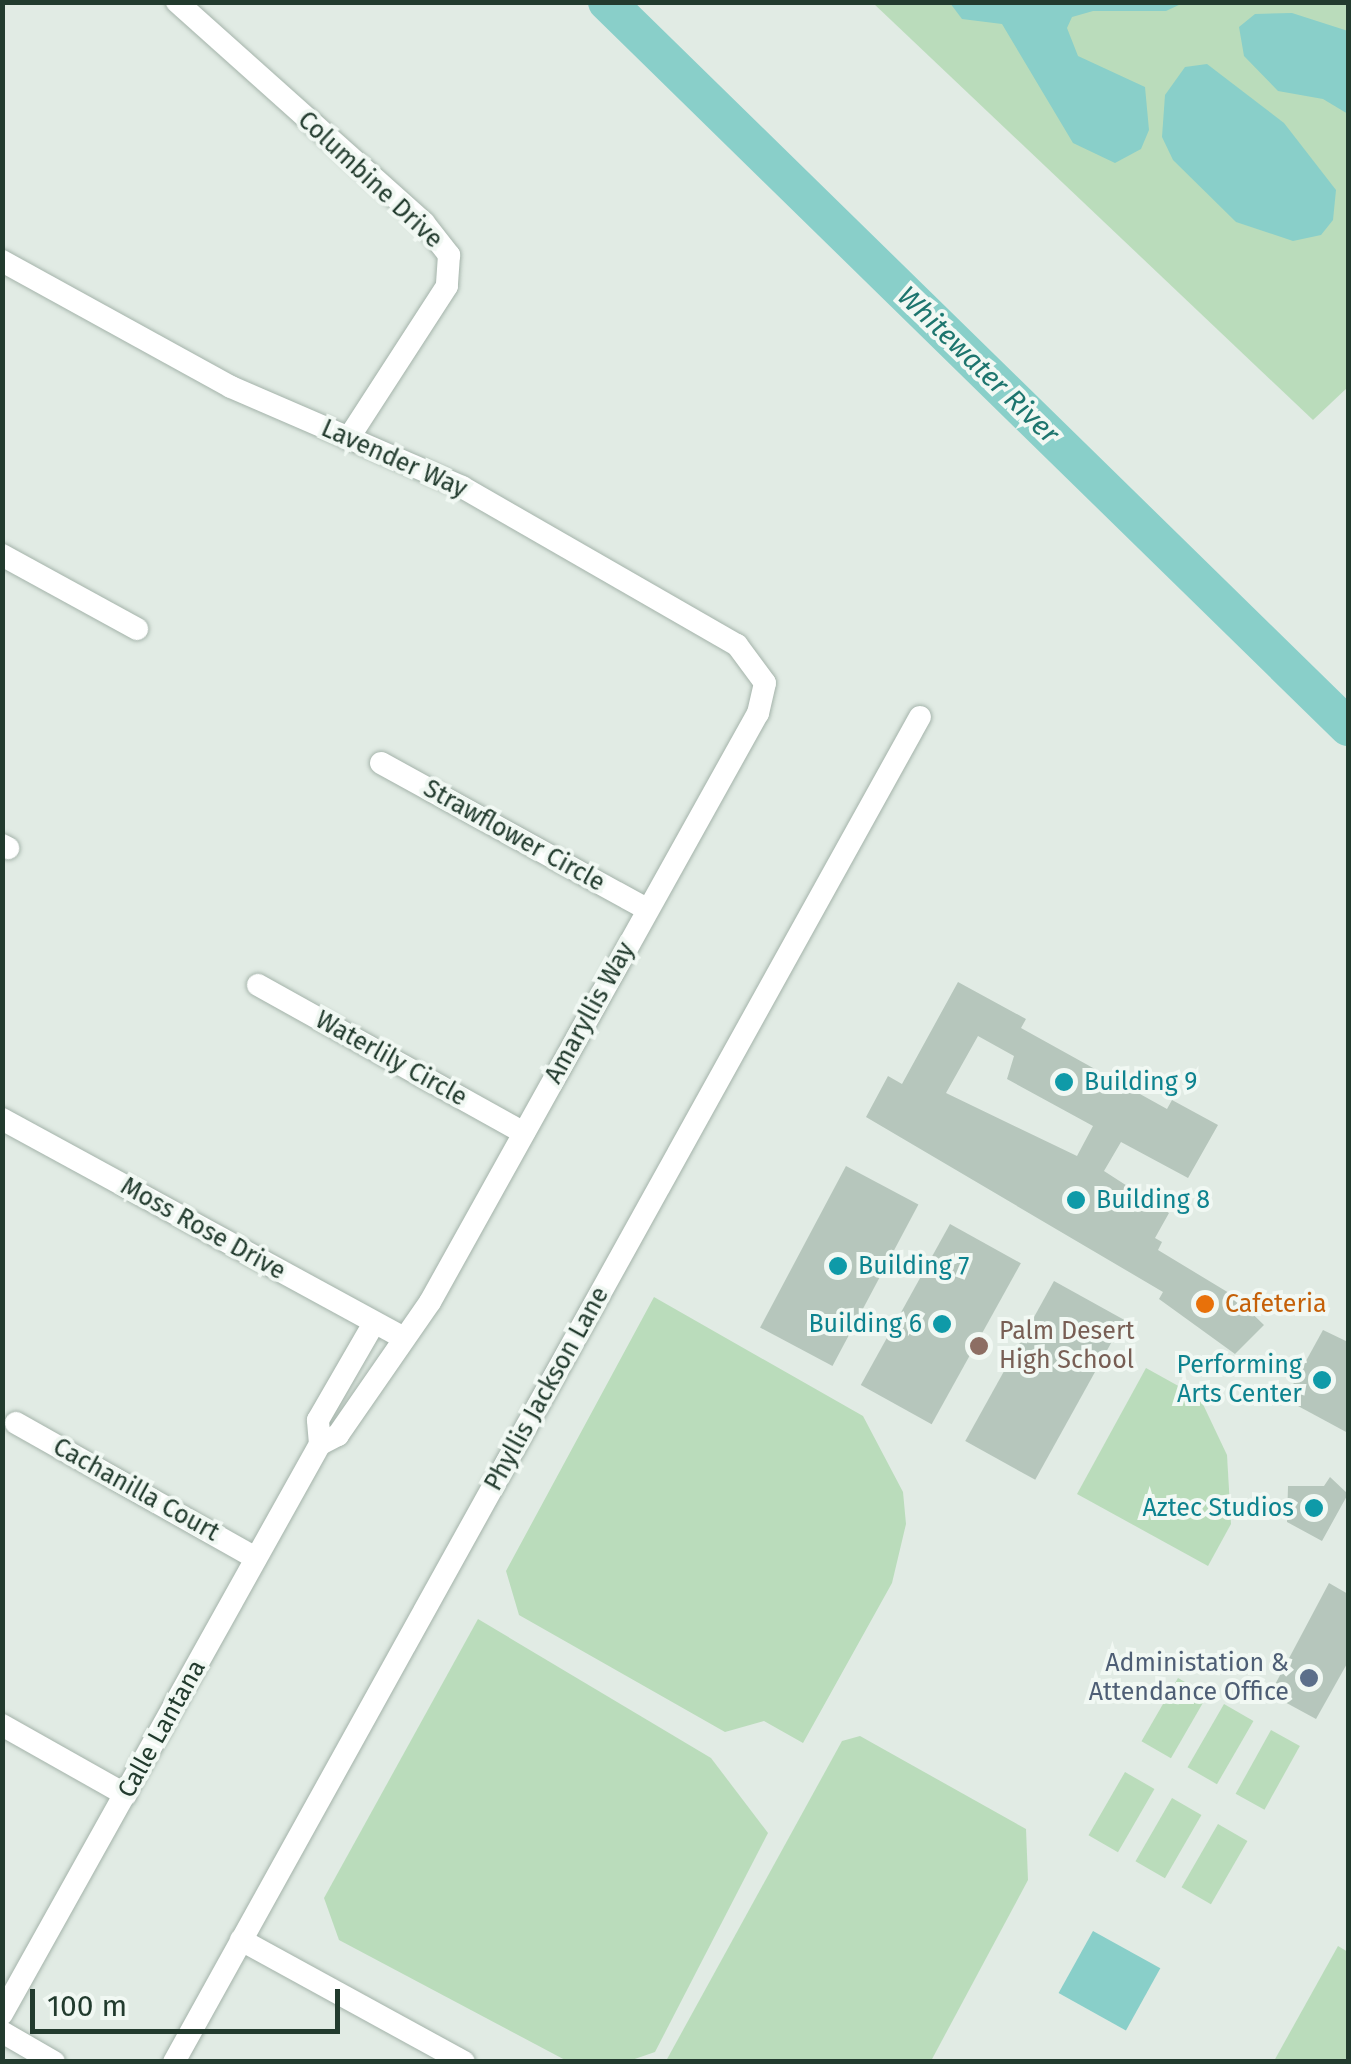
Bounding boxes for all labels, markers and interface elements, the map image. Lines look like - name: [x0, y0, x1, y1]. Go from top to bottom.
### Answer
- street label: Columbine Drive: [291, 105, 449, 255]
- water label: Whitewater River: [890, 279, 1066, 451]
- street label: Lavender Way: [317, 414, 471, 504]
- street label: Strawflower Circle: [418, 774, 610, 898]
- street label: Amaryllis Way: [539, 937, 641, 1089]
- street label: Waterlily Circle: [310, 1005, 472, 1113]
- place label: Building 9: [1084, 1067, 1197, 1097]
- marker: Building 9: [1053, 1071, 1075, 1093]
- street label: Moss Rose Drive: [115, 1171, 291, 1287]
- place label: Building 8: [1096, 1185, 1210, 1215]
- marker: Building 8: [1065, 1189, 1087, 1211]
- place label: Building 7: [858, 1251, 969, 1281]
- marker: Building 7: [827, 1255, 849, 1277]
- street label: Phyllis Jackson Lane: [479, 1282, 615, 1496]
- place label: Cafeteria: [1225, 1289, 1327, 1319]
- marker: Cafeteria: [1194, 1293, 1216, 1315]
- place label: Building 6: [808, 1309, 922, 1339]
- marker: Building 6: [931, 1313, 953, 1335]
- place label: Palm Desert High School: [999, 1317, 1135, 1376]
- marker: Palm Desert High School: [968, 1335, 990, 1357]
- place label: Performing Arts Center: [1176, 1351, 1302, 1410]
- marker: Performing Arts Center: [1311, 1369, 1333, 1391]
- street label: Cachanilla Court: [48, 1432, 224, 1548]
- place label: Aztec Studios: [1142, 1493, 1294, 1523]
- marker: Aztec Studios: [1303, 1497, 1325, 1519]
- place label: Administation & Attendance Office: [1089, 1649, 1289, 1708]
- street label: Calle Lantana: [112, 1655, 212, 1803]
- marker: Administation & Attendance Office: [1298, 1667, 1320, 1689]
- scale bar: [35, 1969, 345, 2031]
- text: 100 m: [47, 1988, 127, 2024]

